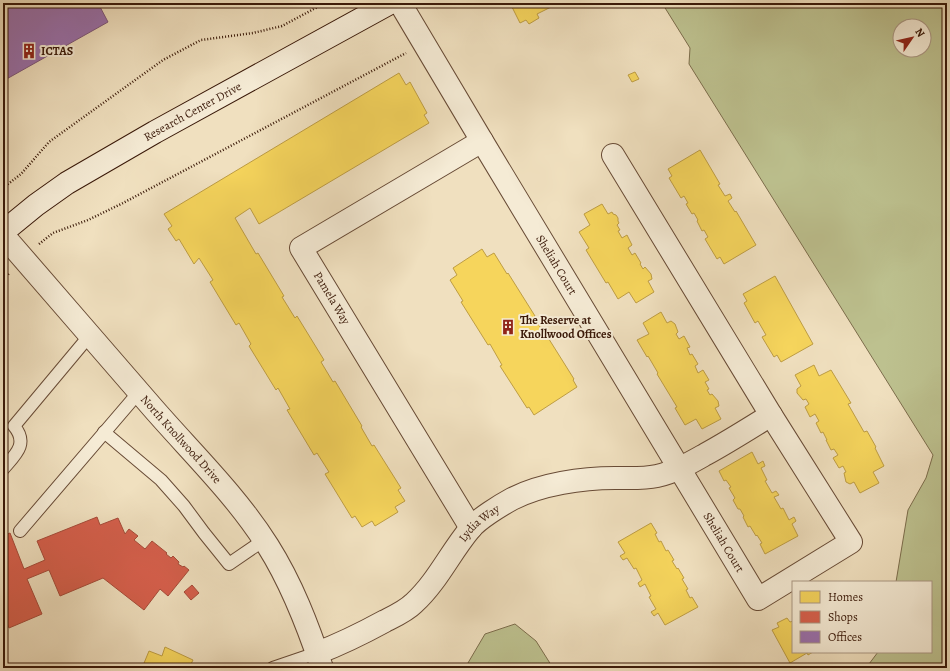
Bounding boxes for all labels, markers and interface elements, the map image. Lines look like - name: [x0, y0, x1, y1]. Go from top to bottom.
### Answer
- north arrow: [892, 18, 932, 58]
- text: N: [911, 25, 928, 40]
- building icon: ICTAS: [20, 42, 38, 60]
- place label: ICTAS: [41, 43, 73, 59]
- street label: Research Center Drive: [141, 78, 244, 145]
- street label: Sheliah Court: [532, 232, 581, 298]
- street label: Pamela Way: [310, 269, 354, 328]
- place label: The Reserve at Knollwood Offices: [520, 312, 612, 342]
- building icon: The Reserve at Knollwood Offices: [499, 318, 517, 336]
- street label: North Knollwood Drive: [137, 392, 225, 487]
- street label: Lydia Way: [455, 500, 503, 545]
- street label: Sheliah Court: [700, 509, 748, 575]
- legend: [792, 581, 932, 653]
- text: Homes: [828, 589, 863, 605]
- text: Shops: [828, 609, 858, 625]
- text: Offices: [828, 629, 862, 645]

